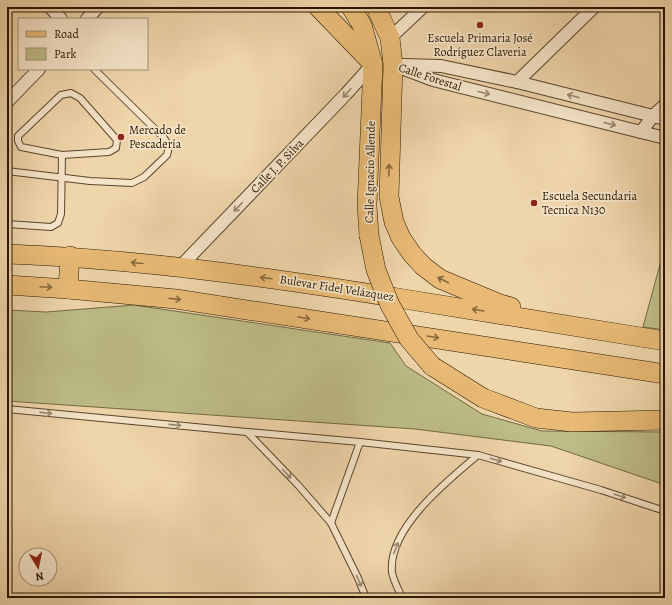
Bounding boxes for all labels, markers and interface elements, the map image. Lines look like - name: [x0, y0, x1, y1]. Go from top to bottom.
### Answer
- legend: [18, 18, 148, 70]
- marker: Escuela Primaria José Rodríguez Claveria: [475, 20, 485, 30]
- text: Road: [54, 26, 80, 42]
- place label: Escuela Primaria José Rodríguez Claveria: [427, 30, 533, 60]
- text: Park: [54, 46, 77, 62]
- street label: Calle Forestal: [396, 59, 464, 95]
- one-way arrow: [342, 88, 352, 98]
- one-way arrow: [477, 90, 490, 97]
- one-way arrow: [567, 92, 580, 100]
- street label: Calle Ignacio Allende: [361, 121, 379, 223]
- one-way arrow: [603, 121, 616, 128]
- place label: Mercado de Pescadería: [129, 122, 186, 152]
- marker: Mercado de Pescadería: [116, 132, 126, 142]
- street label: Calle J. P. Silva: [247, 135, 307, 197]
- one-way arrow: [385, 164, 393, 177]
- place label: Escuela Secundaria Tecnica N130: [542, 188, 637, 218]
- marker: Escuela Secundaria Tecnica N130: [529, 198, 539, 208]
- one-way arrow: [233, 202, 243, 212]
- one-way arrow: [131, 259, 144, 266]
- street label: Bulevar Fidel Velázquez: [279, 271, 395, 305]
- one-way arrow: [260, 274, 273, 282]
- one-way arrow: [437, 276, 449, 283]
- one-way arrow: [39, 284, 52, 291]
- one-way arrow: [168, 295, 181, 302]
- one-way arrow: [472, 306, 485, 314]
- one-way arrow: [297, 314, 310, 322]
- one-way arrow: [426, 333, 439, 341]
- one-way arrow: [39, 409, 52, 416]
- one-way arrow: [168, 422, 181, 429]
- one-way arrow: [489, 457, 502, 464]
- one-way arrow: [282, 469, 292, 479]
- one-way arrow: [614, 493, 627, 500]
- one-way arrow: [392, 542, 400, 554]
- north arrow: [18, 547, 58, 587]
- text: N: [34, 568, 45, 584]
- one-way arrow: [356, 574, 363, 586]

